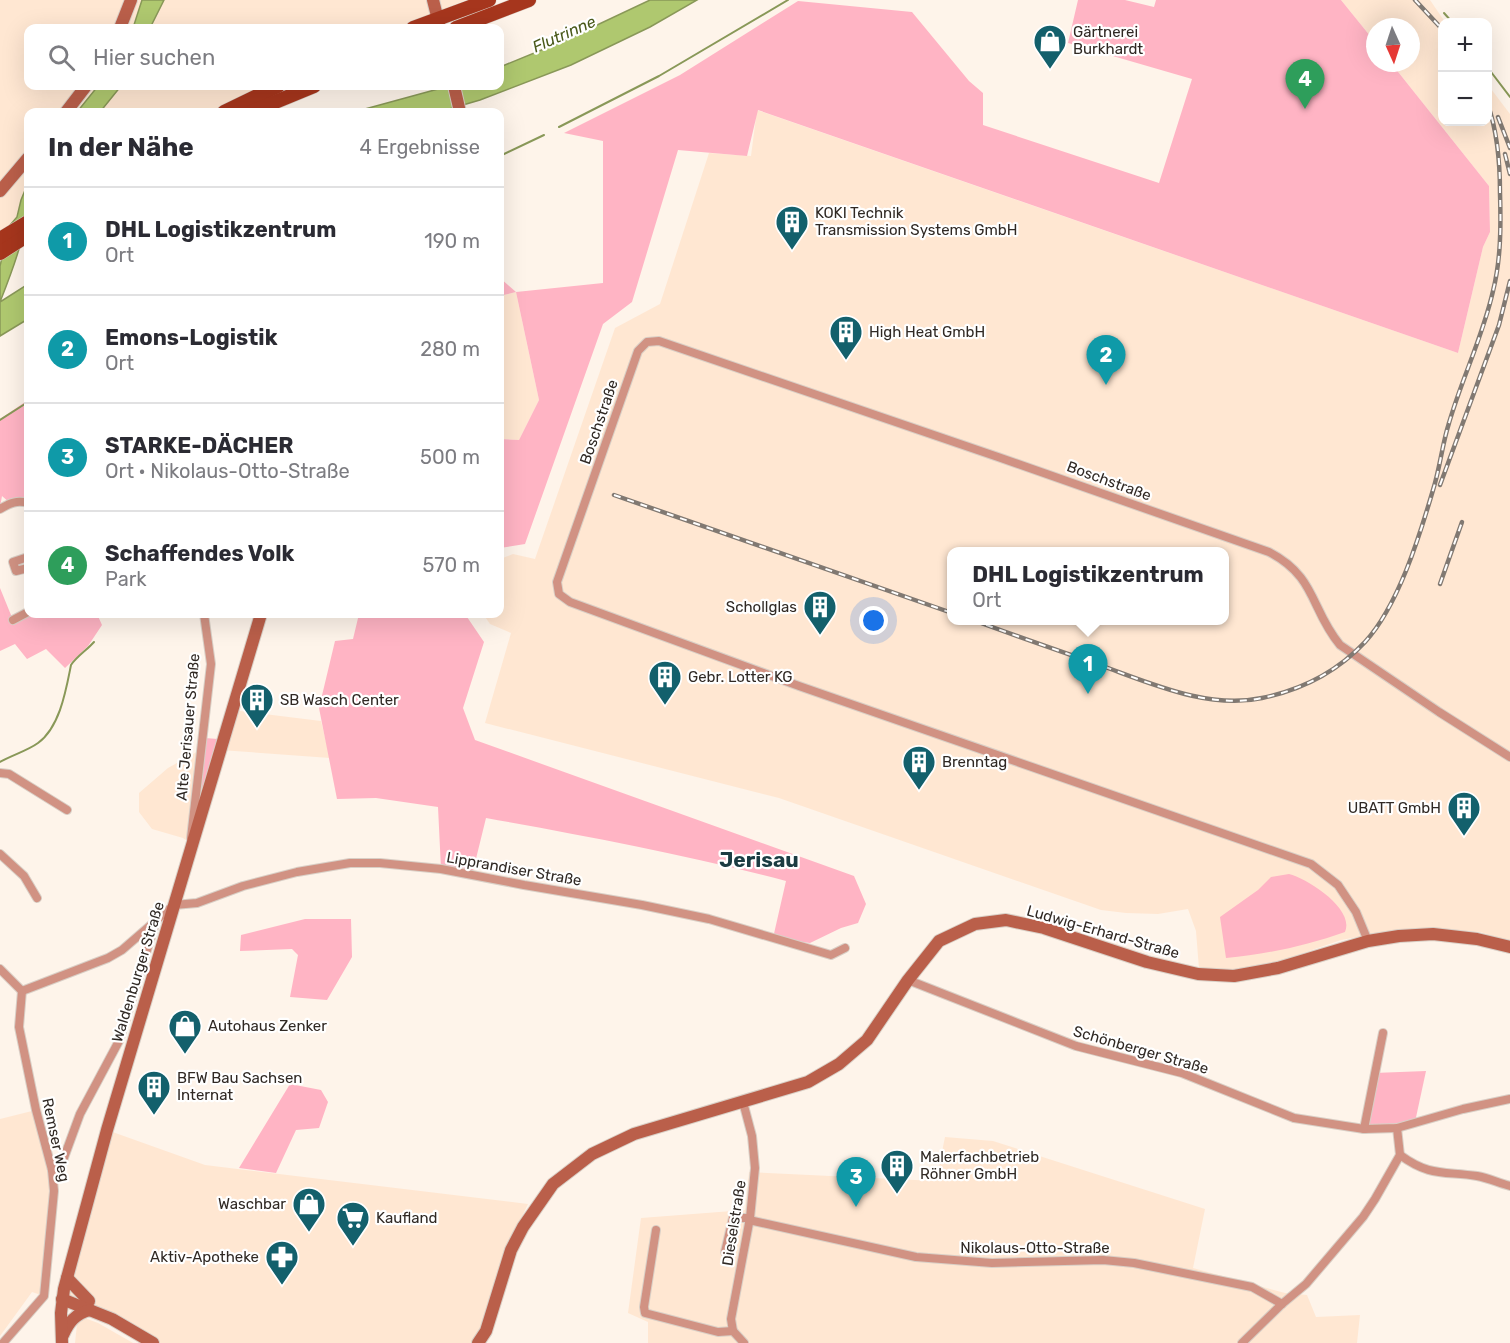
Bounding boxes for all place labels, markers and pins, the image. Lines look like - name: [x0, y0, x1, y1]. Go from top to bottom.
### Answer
- shop icon: Gärtnerei Burkhardt: [1032, 23, 1068, 70]
- place label: Gärtnerei Burkhardt: [1073, 23, 1143, 58]
- pin: 4: [1286, 60, 1324, 109]
- building icon: KOKI Technik Transmission Systems GmbH: [774, 204, 810, 251]
- place label: KOKI Technik Transmission Systems GmbH: [815, 204, 1017, 239]
- building icon: High Heat GmbH: [828, 314, 864, 361]
- place label: High Heat GmbH: [869, 323, 985, 341]
- pin: 2: [1086, 336, 1126, 385]
- building icon: Schollglas: [802, 589, 838, 636]
- place label: Schollglas: [726, 598, 797, 616]
- pin: 1: [1068, 644, 1108, 694]
- building icon: Gebr. Lotter KG: [647, 659, 683, 706]
- place label: Gebr. Lotter KG: [688, 668, 793, 686]
- building icon: SB Wasch Center: [239, 682, 275, 729]
- place label: SB Wasch Center: [280, 691, 399, 709]
- building icon: Brenntag: [901, 744, 937, 791]
- place label: Brenntag: [942, 753, 1007, 771]
- building icon: UBATT GmbH: [1446, 790, 1482, 837]
- place label: UBATT GmbH: [1348, 799, 1441, 817]
- shop icon: Autohaus Zenker: [167, 1008, 203, 1055]
- place label: Autohaus Zenker: [208, 1017, 327, 1035]
- building icon: BFW Bau Sachsen Internat: [136, 1069, 172, 1116]
- place label: BFW Bau Sachsen Internat: [177, 1069, 302, 1104]
- building icon: Malerfachbetrieb Röhner GmbH: [879, 1148, 915, 1195]
- place label: Malerfachbetrieb Röhner GmbH: [920, 1148, 1039, 1183]
- pin: 3: [836, 1158, 876, 1207]
- shop icon: Waschbar: [291, 1186, 327, 1233]
- place label: Waschbar: [218, 1195, 286, 1213]
- supermarket icon: Kaufland: [335, 1200, 371, 1247]
- place label: Kaufland: [376, 1209, 438, 1227]
- pharmacy icon: Aktiv-Apotheke: [264, 1239, 300, 1286]
- place label: Aktiv-Apotheke: [150, 1248, 259, 1266]

